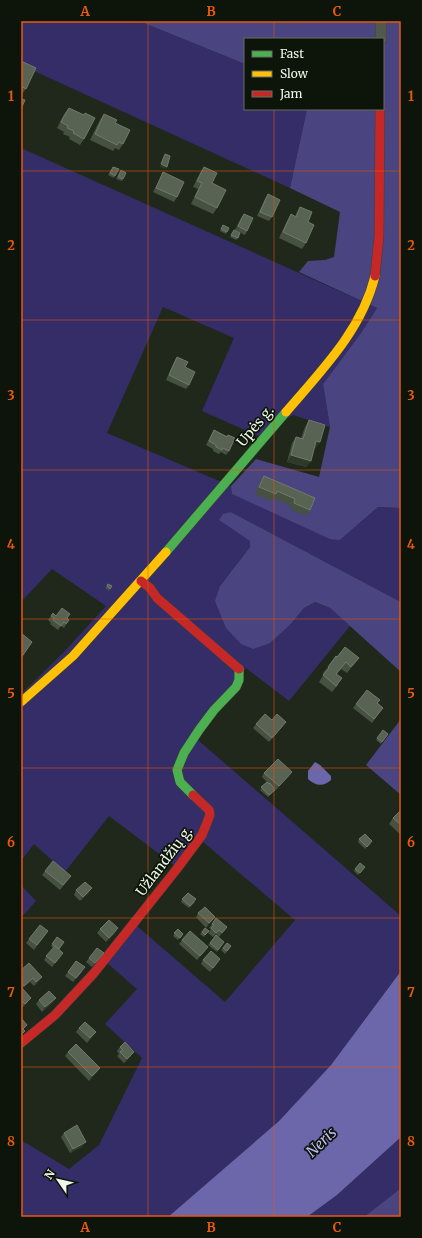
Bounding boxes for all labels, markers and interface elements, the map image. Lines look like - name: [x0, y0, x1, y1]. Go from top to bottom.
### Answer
- text: A: [79, 3, 90, 20]
- text: B: [206, 3, 216, 20]
- text: C: [333, 3, 342, 20]
- legend: [244, 38, 384, 110]
- text: Fast: [280, 46, 304, 61]
- text: Slow: [280, 66, 309, 81]
- text: Jam: [279, 86, 303, 101]
- text: 1: [8, 88, 14, 105]
- text: 1: [408, 88, 414, 105]
- text: 2: [7, 237, 15, 254]
- text: 2: [407, 237, 415, 254]
- text: 3: [7, 387, 15, 404]
- text: 3: [407, 387, 415, 404]
- street label: Upės g.: [233, 402, 277, 450]
- text: 4: [7, 536, 16, 553]
- text: 4: [407, 536, 416, 553]
- text: 5: [7, 685, 15, 702]
- text: 5: [407, 685, 415, 702]
- street label: Užlandžių g.: [132, 822, 196, 900]
- text: 6: [7, 834, 15, 851]
- text: 6: [407, 834, 415, 851]
- text: 7: [7, 984, 15, 1001]
- text: 7: [407, 984, 415, 1001]
- water label: Neris: [302, 1123, 340, 1161]
- text: 8: [7, 1133, 15, 1150]
- text: 8: [407, 1133, 415, 1150]
- north arrow: [38, 1160, 78, 1200]
- text: N: [41, 1167, 58, 1182]
- text: A: [79, 1219, 90, 1236]
- text: B: [206, 1219, 216, 1236]
- text: C: [333, 1219, 342, 1236]

